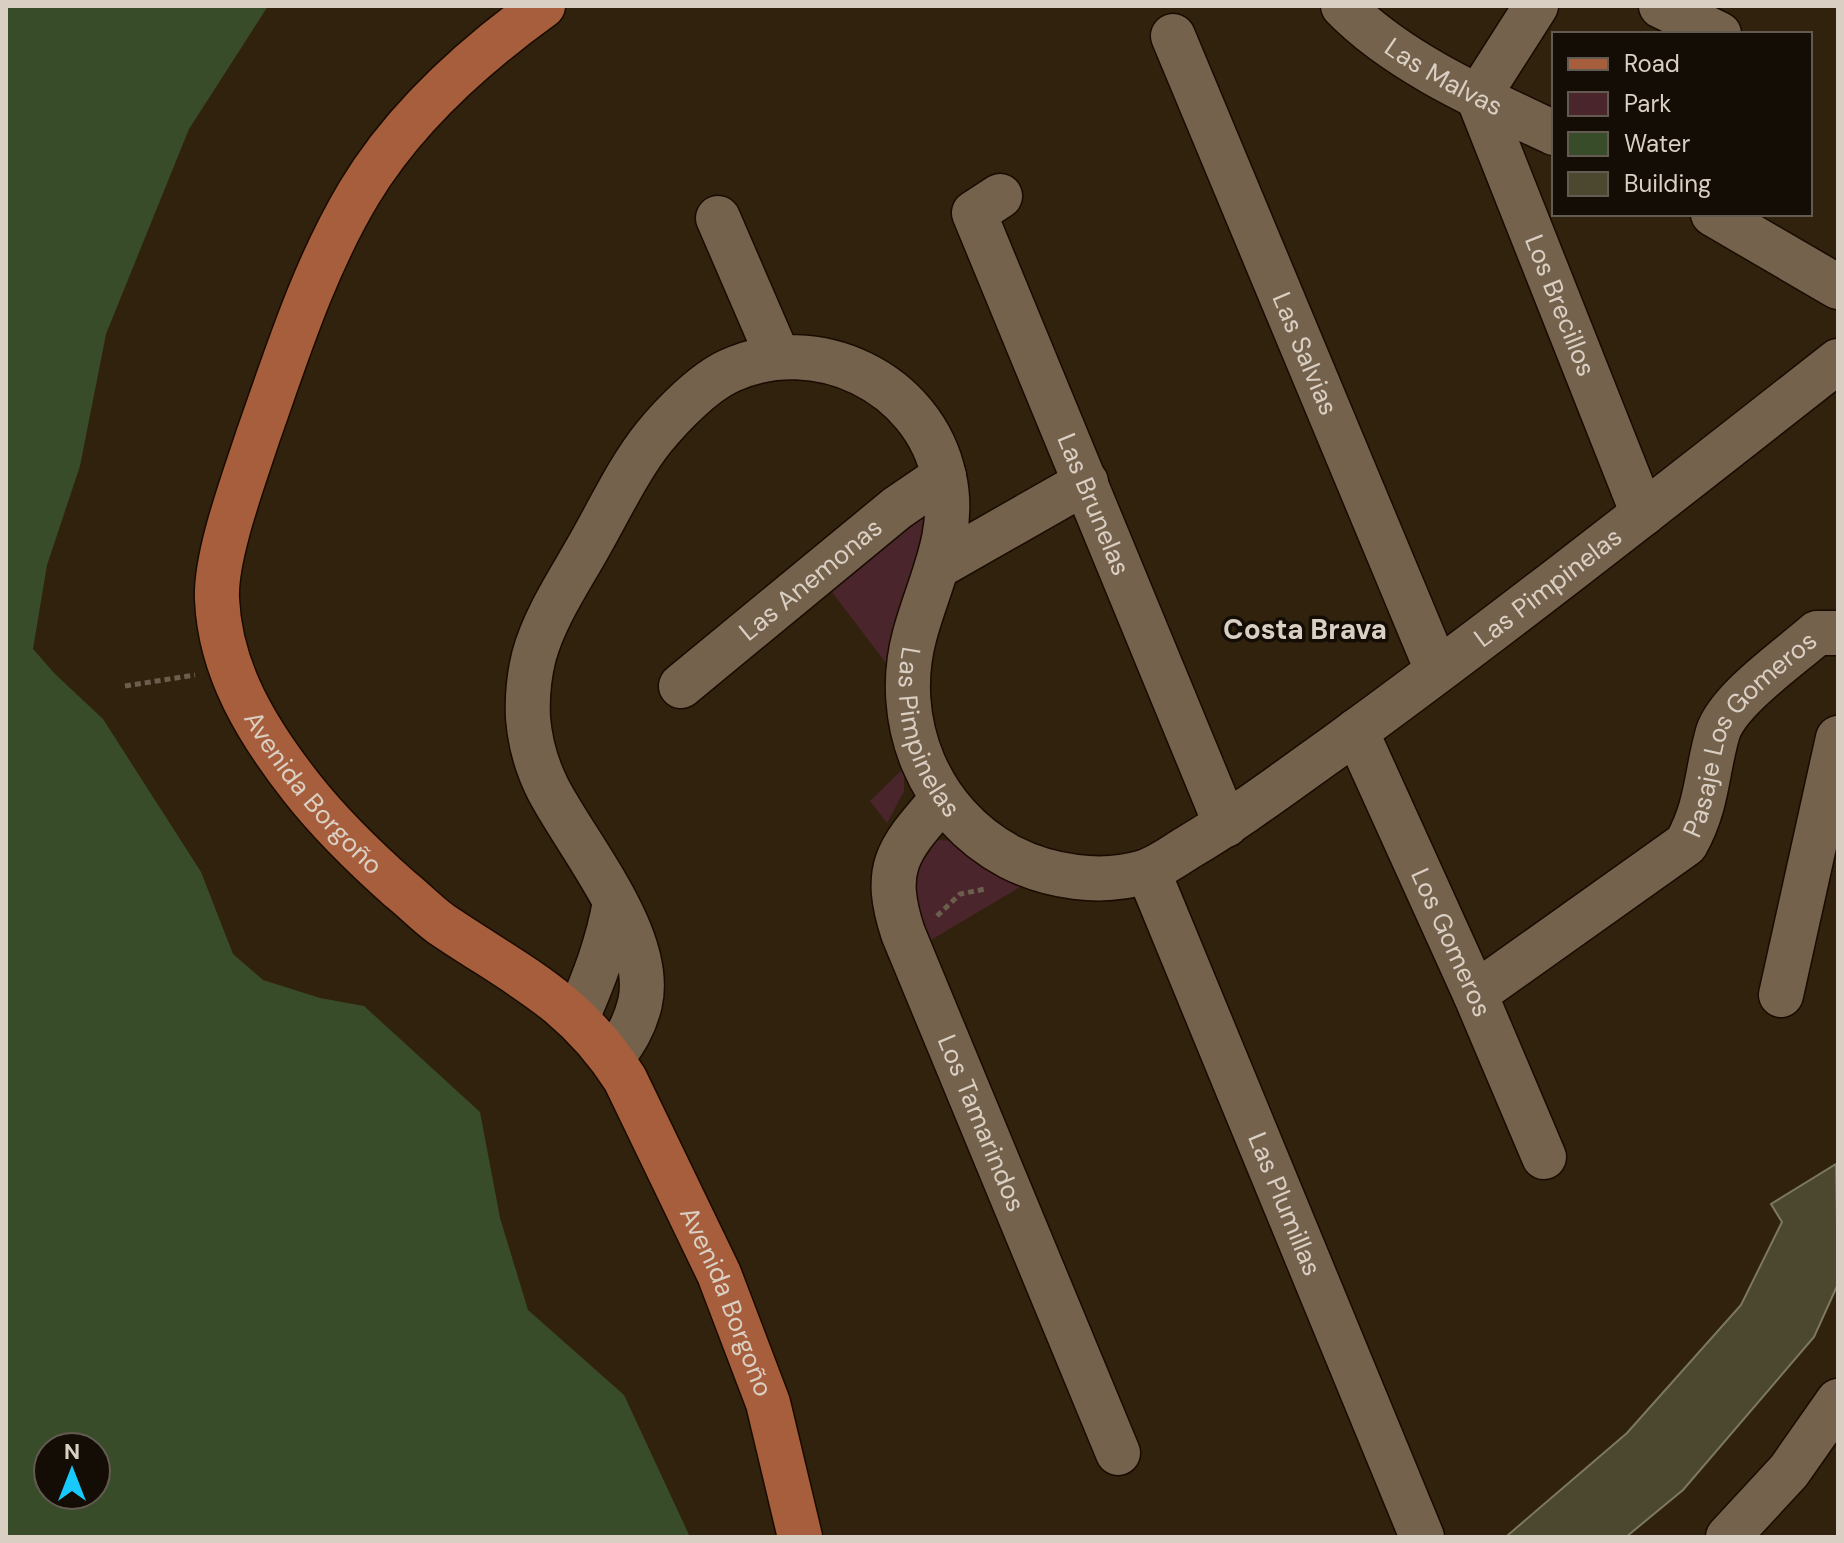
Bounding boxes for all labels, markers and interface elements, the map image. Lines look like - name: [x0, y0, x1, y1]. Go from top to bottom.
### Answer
- street label: Las Malvas: [1378, 30, 1508, 123]
- legend: [1552, 32, 1812, 216]
- text: Road: [1624, 48, 1680, 79]
- text: Park: [1624, 88, 1671, 119]
- text: Water: [1624, 128, 1690, 159]
- text: Building: [1624, 168, 1711, 199]
- street label: Los Brecillos: [1517, 230, 1604, 381]
- street label: Las Salvias: [1265, 287, 1346, 420]
- street label: Las Brunelas: [1049, 428, 1138, 580]
- street label: Las Anemonas: [732, 510, 889, 648]
- street label: Las Pimpinelas: [1467, 520, 1629, 655]
- district label: Costa Brava: [1223, 611, 1387, 648]
- street label: Pasaje Los Gomeros: [1675, 623, 1824, 842]
- street label: Las Pimpinelas: [891, 645, 968, 824]
- street label: Avenida Borgoño: [236, 705, 390, 882]
- street label: Los Gomeros: [1403, 863, 1500, 1022]
- street label: Los Tamarindos: [930, 1030, 1033, 1217]
- street label: Las Plumillas: [1240, 1127, 1330, 1281]
- street label: Avenida Borgoño: [672, 1201, 781, 1401]
- north arrow: [32, 1431, 112, 1511]
- text: N: [64, 1437, 80, 1466]

